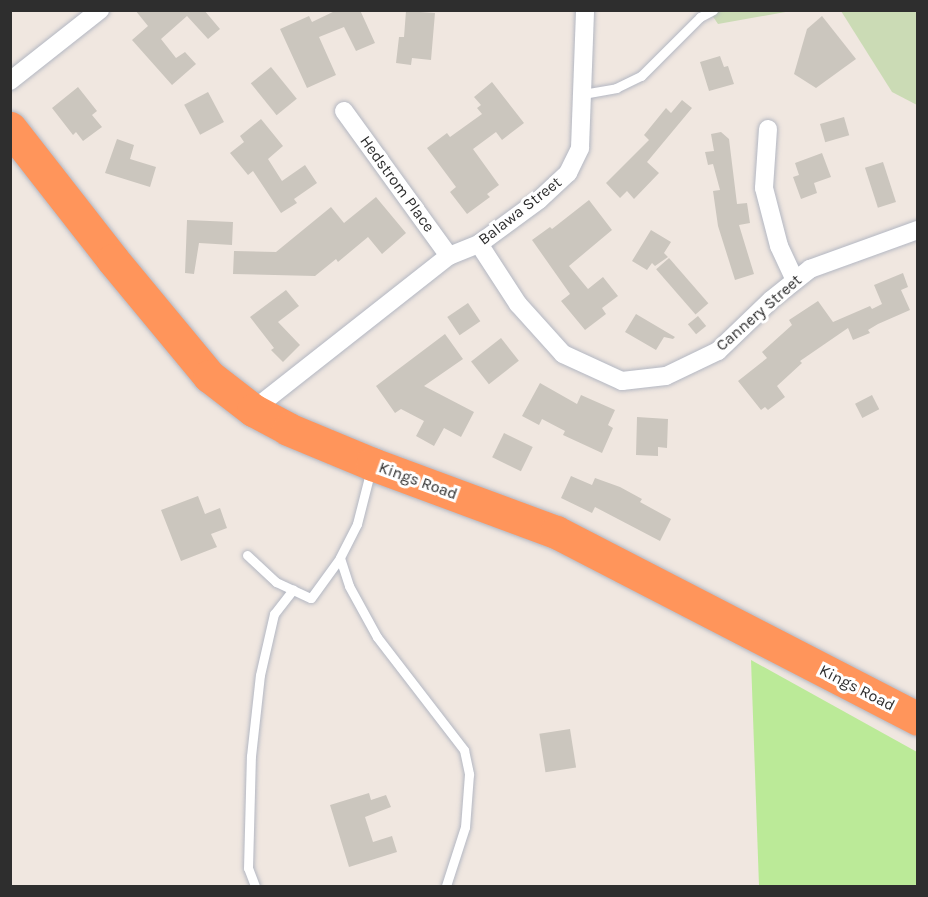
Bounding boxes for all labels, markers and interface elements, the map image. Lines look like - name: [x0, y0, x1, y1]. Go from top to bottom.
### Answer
- street label: Hedstrom Place: [356, 132, 438, 236]
- street label: Balawa Street: [475, 173, 565, 249]
- street label: Cannery Street: [712, 271, 806, 355]
- street label: Kings Road: [376, 458, 460, 504]
- street label: Kings Road: [816, 661, 898, 715]

